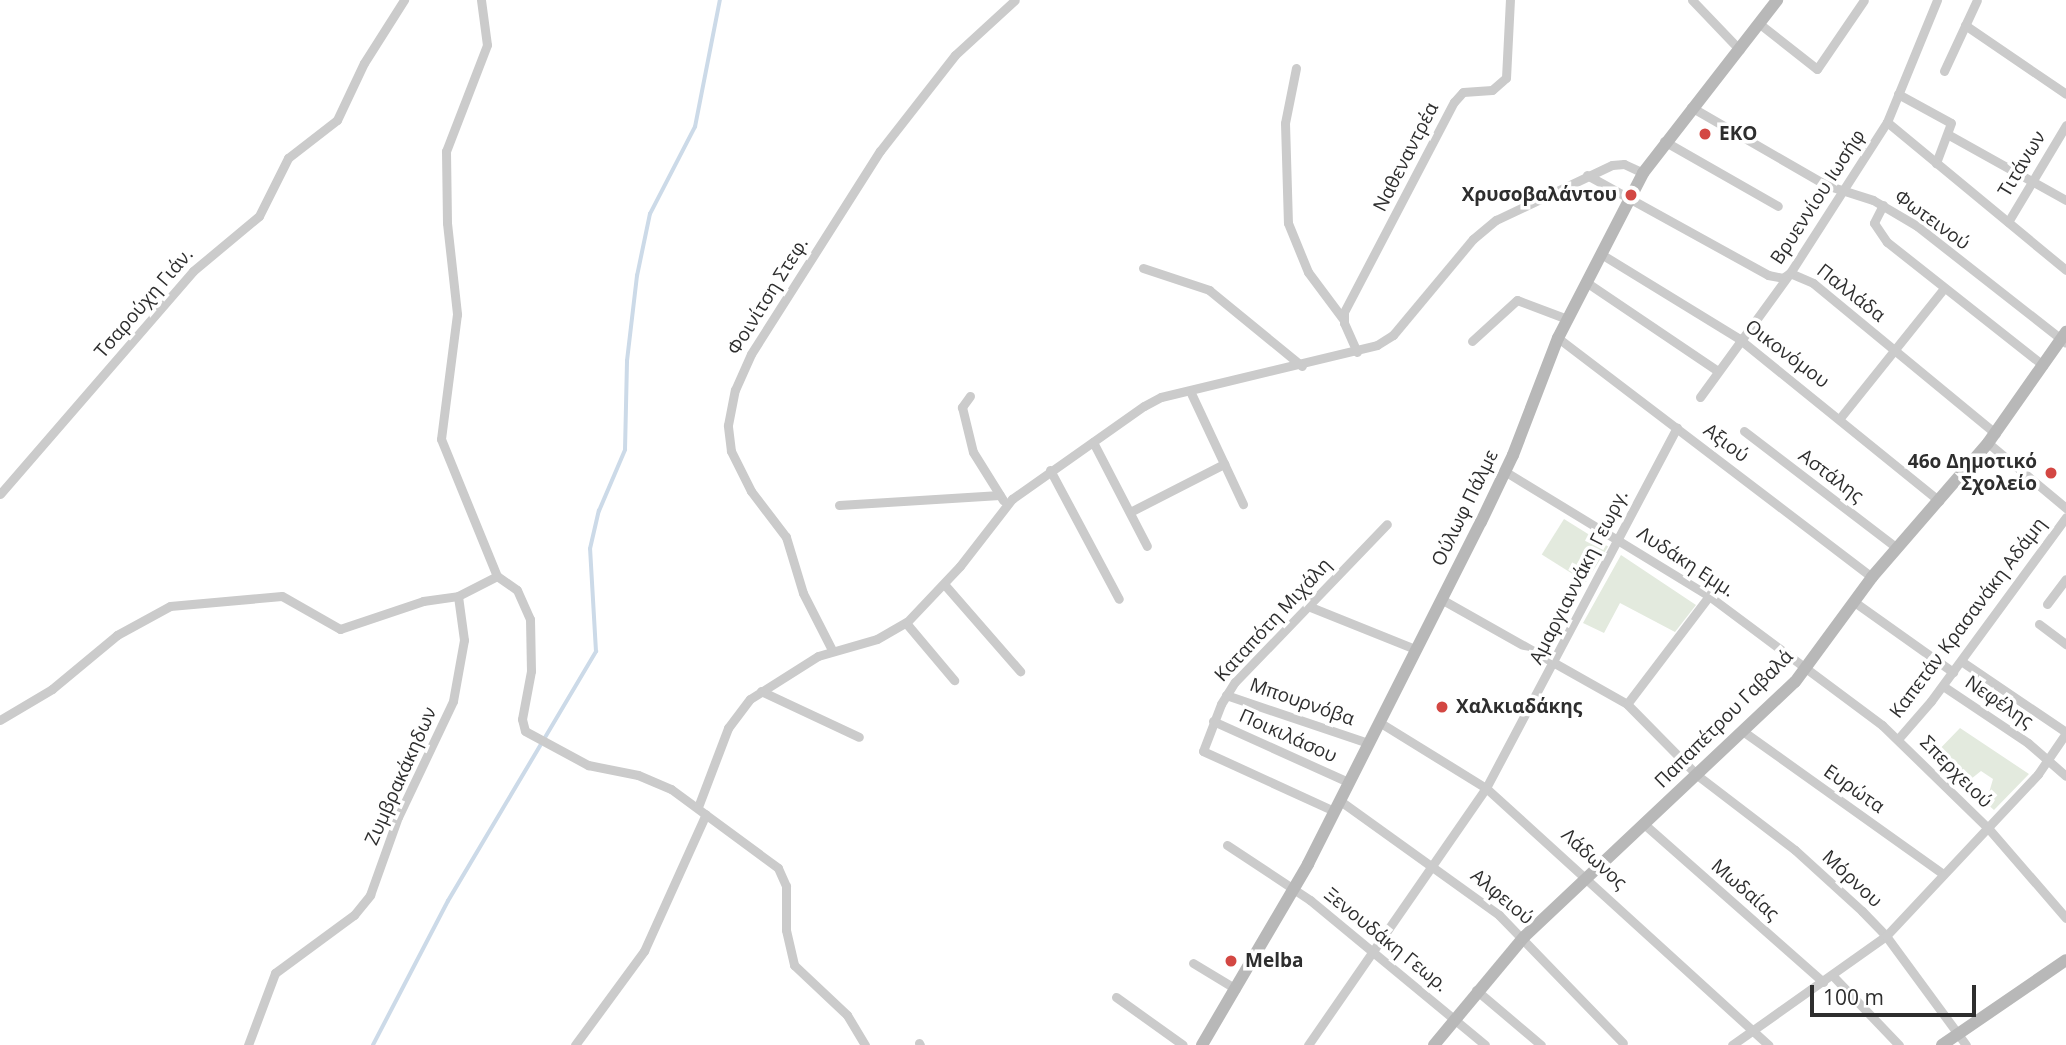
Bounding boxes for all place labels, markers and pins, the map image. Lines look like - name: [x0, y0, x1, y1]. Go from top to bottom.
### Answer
- place label: EKO: [1719, 123, 1757, 145]
- marker: EKO: [1697, 126, 1713, 142]
- place label: Χρυσοβαλάντου: [1462, 184, 1617, 206]
- marker: Χρυσοβαλάντου: [1623, 187, 1639, 203]
- place label: 46ο Δημοτικό Σχολείο: [1908, 451, 2037, 495]
- marker: 46ο Δημοτικό Σχολείο: [2043, 465, 2059, 481]
- place label: Χαλκιαδάκης: [1456, 696, 1582, 718]
- marker: Χαλκιαδάκης: [1434, 699, 1450, 715]
- place label: Melba: [1245, 950, 1303, 972]
- marker: Melba: [1223, 953, 1239, 969]

